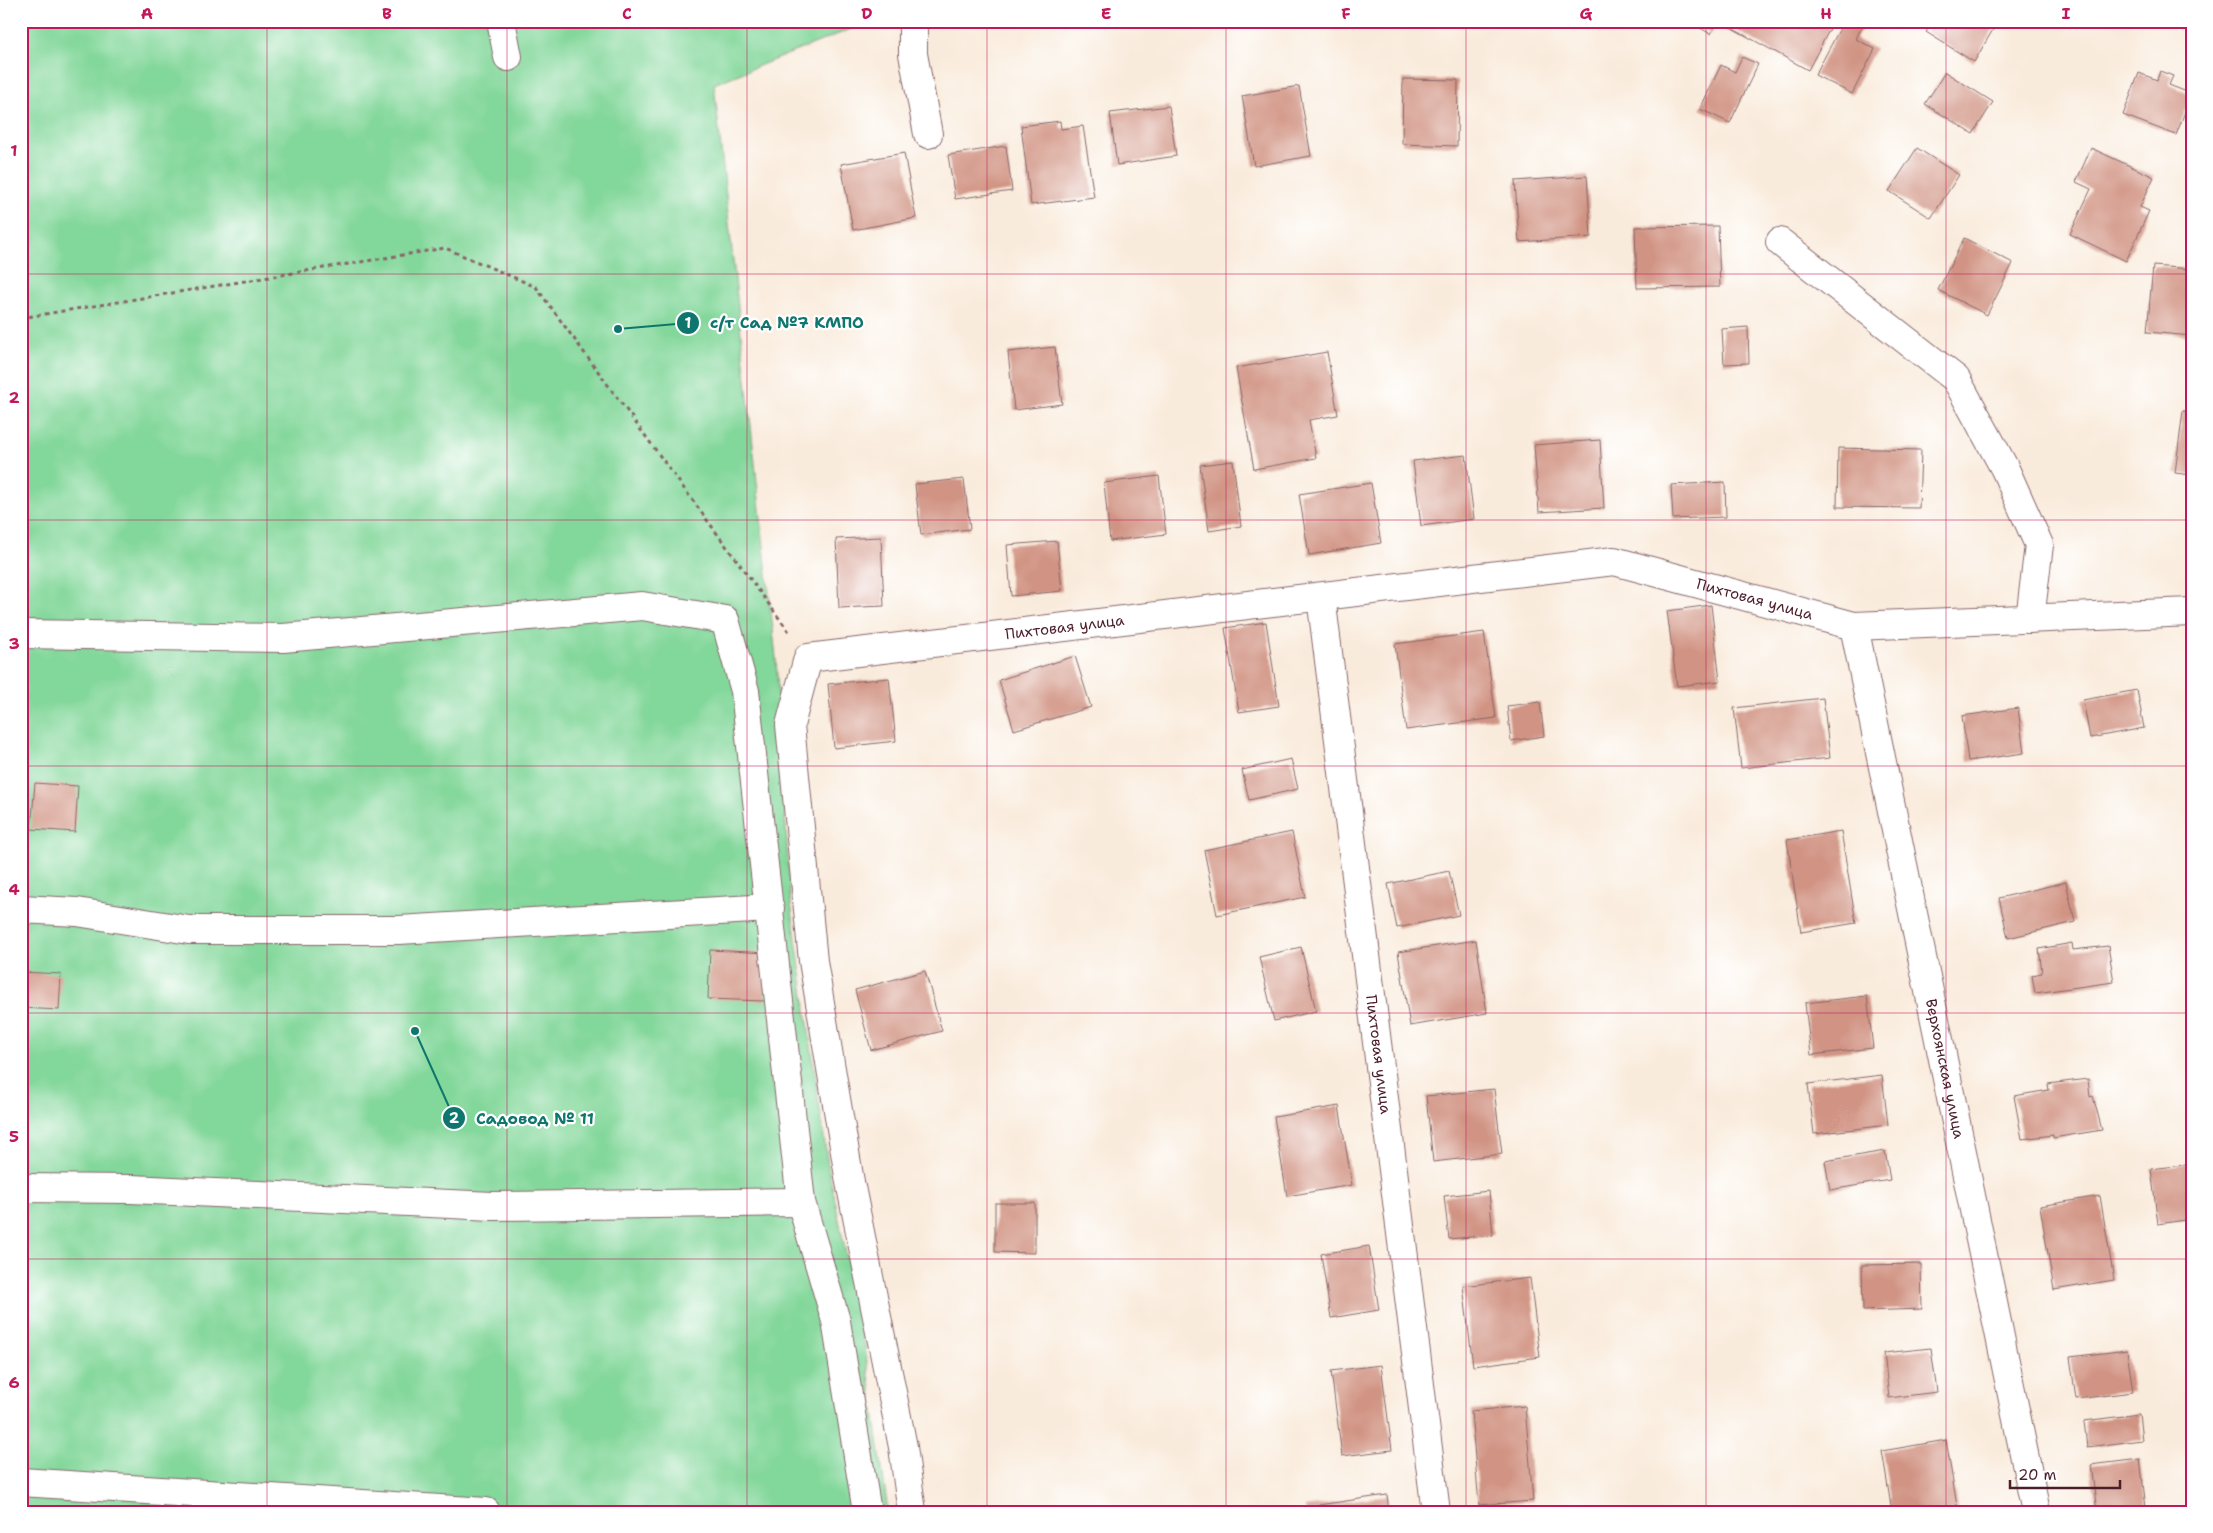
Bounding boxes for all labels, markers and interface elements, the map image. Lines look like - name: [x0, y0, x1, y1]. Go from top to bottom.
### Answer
- text: A: [141, 3, 153, 24]
- text: B: [382, 3, 392, 24]
- text: C: [622, 3, 632, 24]
- text: D: [861, 3, 873, 24]
- text: E: [1101, 3, 1111, 24]
- text: F: [1341, 3, 1351, 24]
- text: G: [1580, 3, 1593, 24]
- text: H: [1820, 3, 1832, 24]
- text: I: [2062, 3, 2071, 24]
- text: 1: [10, 140, 18, 161]
- callout: с/т Сад №7 КМПО: [675, 307, 874, 338]
- text: с/т Сад №7 КМПО: [710, 312, 864, 333]
- text: 1: [685, 313, 692, 333]
- text: 2: [8, 387, 20, 408]
- street label: Пихтовая улица: [1694, 574, 1816, 625]
- street label: Пихтовая улица: [1004, 610, 1126, 644]
- text: 3: [8, 633, 20, 654]
- text: 4: [8, 879, 20, 900]
- street label: Пихтовая улица: [1361, 994, 1396, 1116]
- street label: Верхоянская улица: [1921, 997, 1969, 1141]
- callout: Садовод № 11: [441, 1103, 604, 1134]
- text: 2: [449, 1108, 460, 1128]
- text: Садовод № 11: [476, 1108, 594, 1129]
- text: 5: [9, 1126, 19, 1147]
- text: 6: [8, 1372, 20, 1393]
- scale bar: [2010, 1458, 2120, 1490]
- text: 20 m: [2018, 1465, 2057, 1485]

